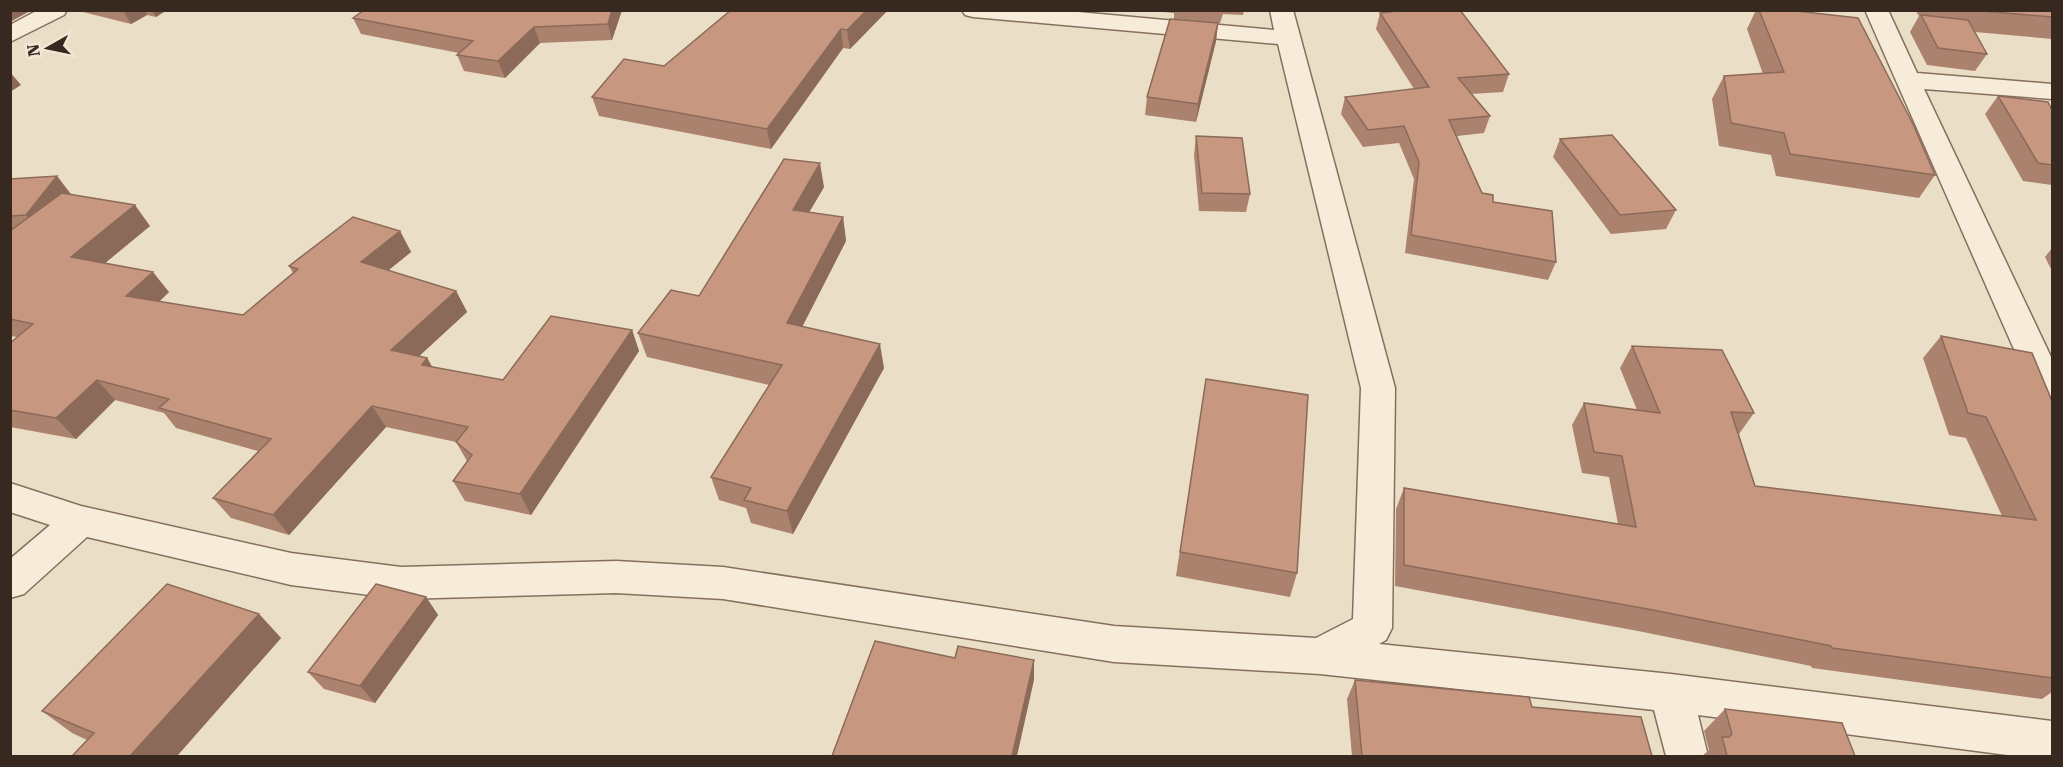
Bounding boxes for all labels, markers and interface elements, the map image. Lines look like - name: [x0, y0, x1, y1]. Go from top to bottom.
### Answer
- north arrow: [18, 18, 78, 78]
- text: N: [23, 43, 44, 58]

